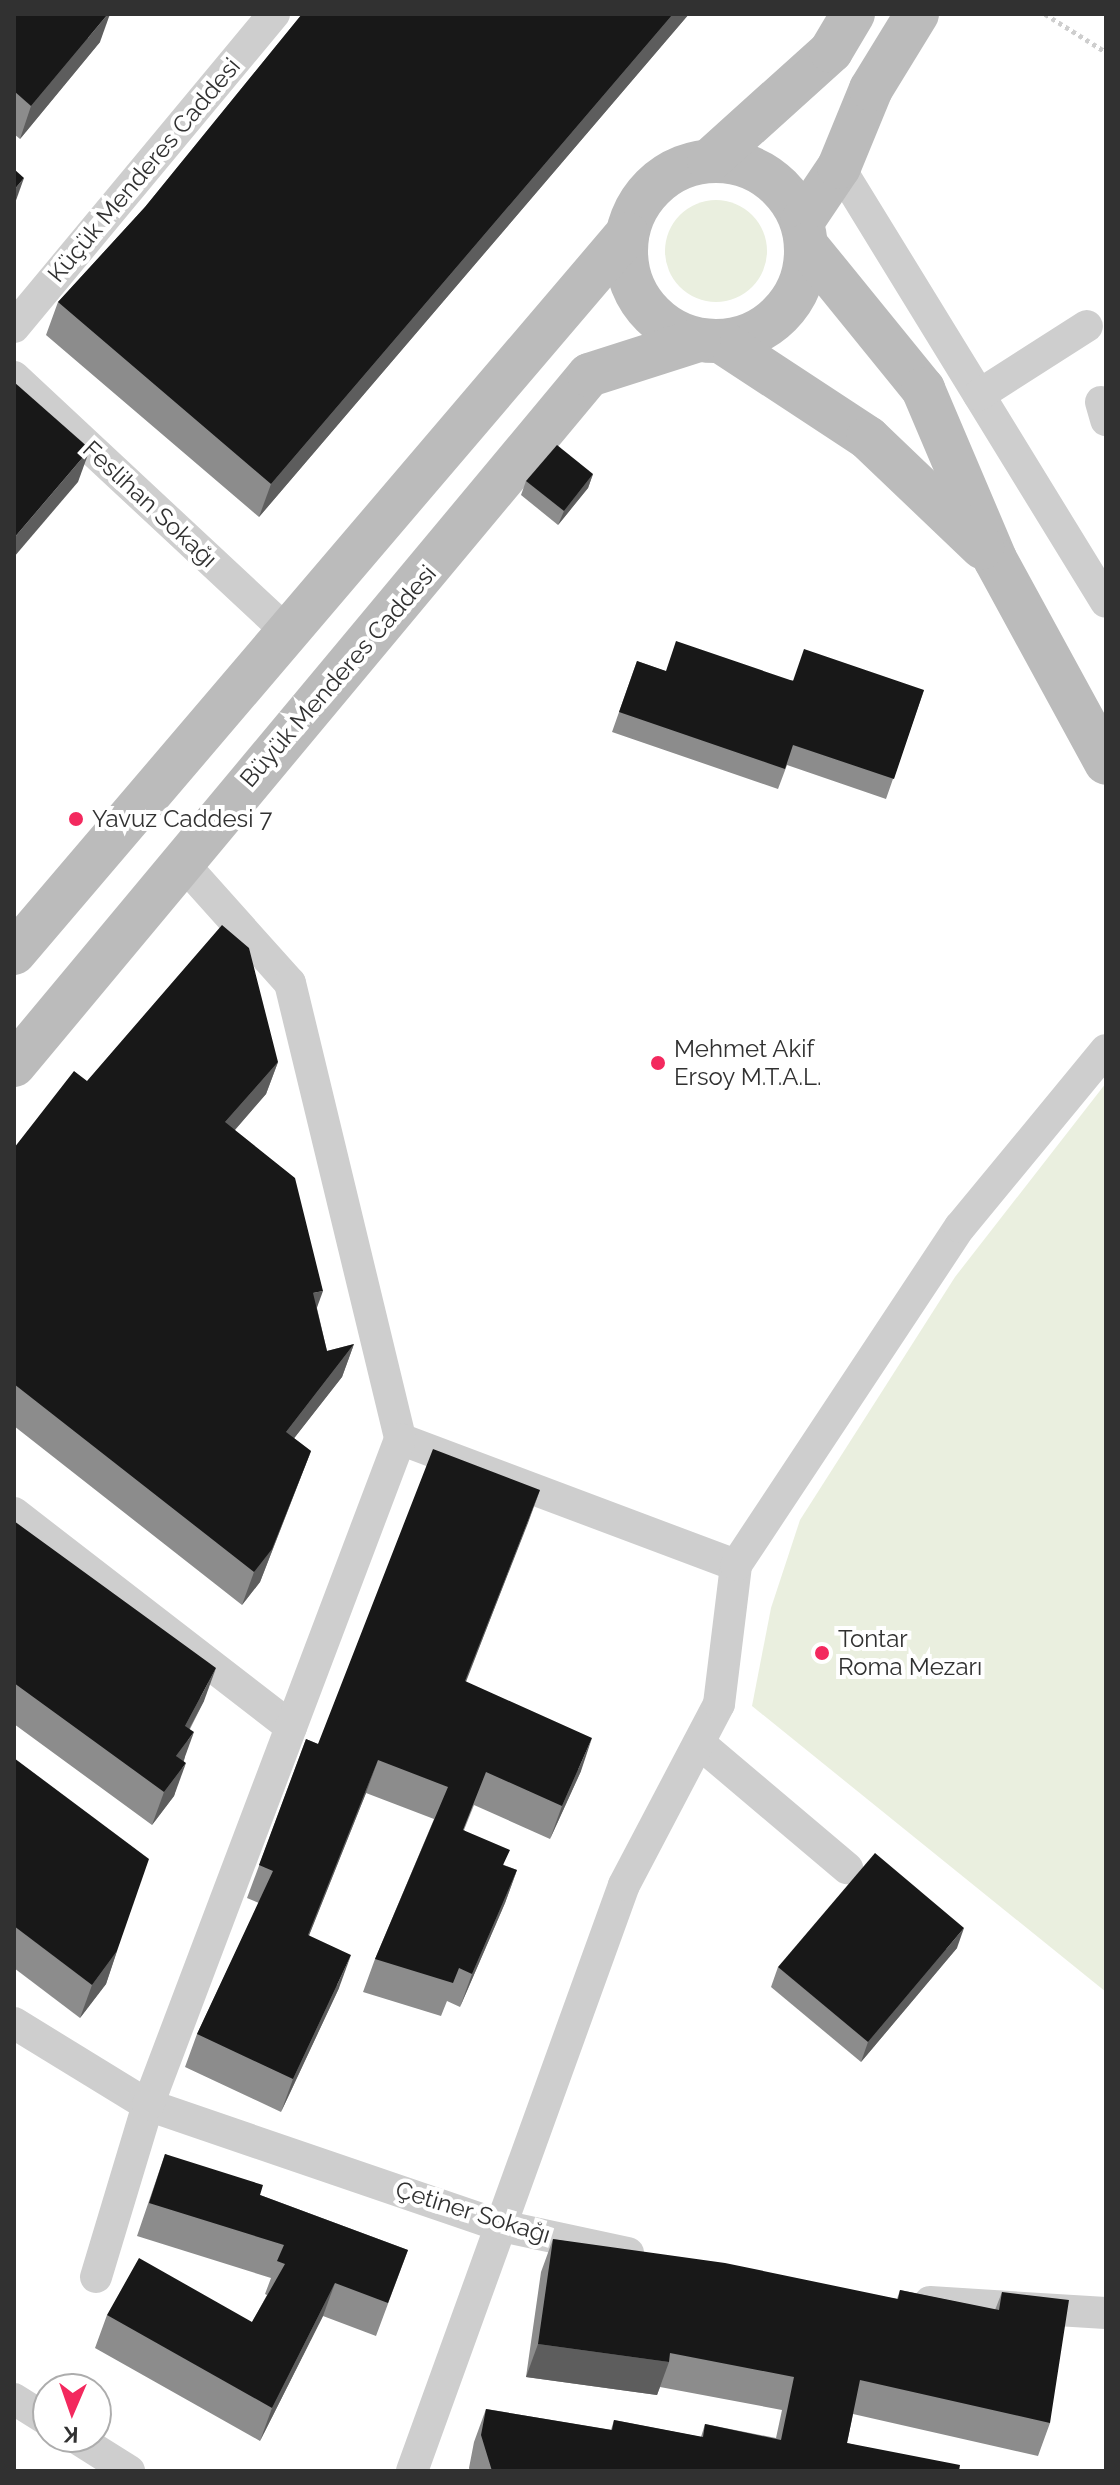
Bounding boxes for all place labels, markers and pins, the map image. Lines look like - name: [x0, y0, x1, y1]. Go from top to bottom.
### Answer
- place label: Yavuz Caddesi 7: [92, 805, 272, 833]
- marker: Yavuz Caddesi 7: [67, 810, 85, 828]
- place label: Mehmet Akif Ersoy M.T.A.L.: [674, 1035, 822, 1091]
- marker: Mehmet Akif Ersoy M.T.A.L.: [649, 1054, 667, 1072]
- place label: Tontar Roma Mezarı: [838, 1625, 982, 1681]
- marker: Tontar Roma Mezarı: [813, 1644, 831, 1662]

